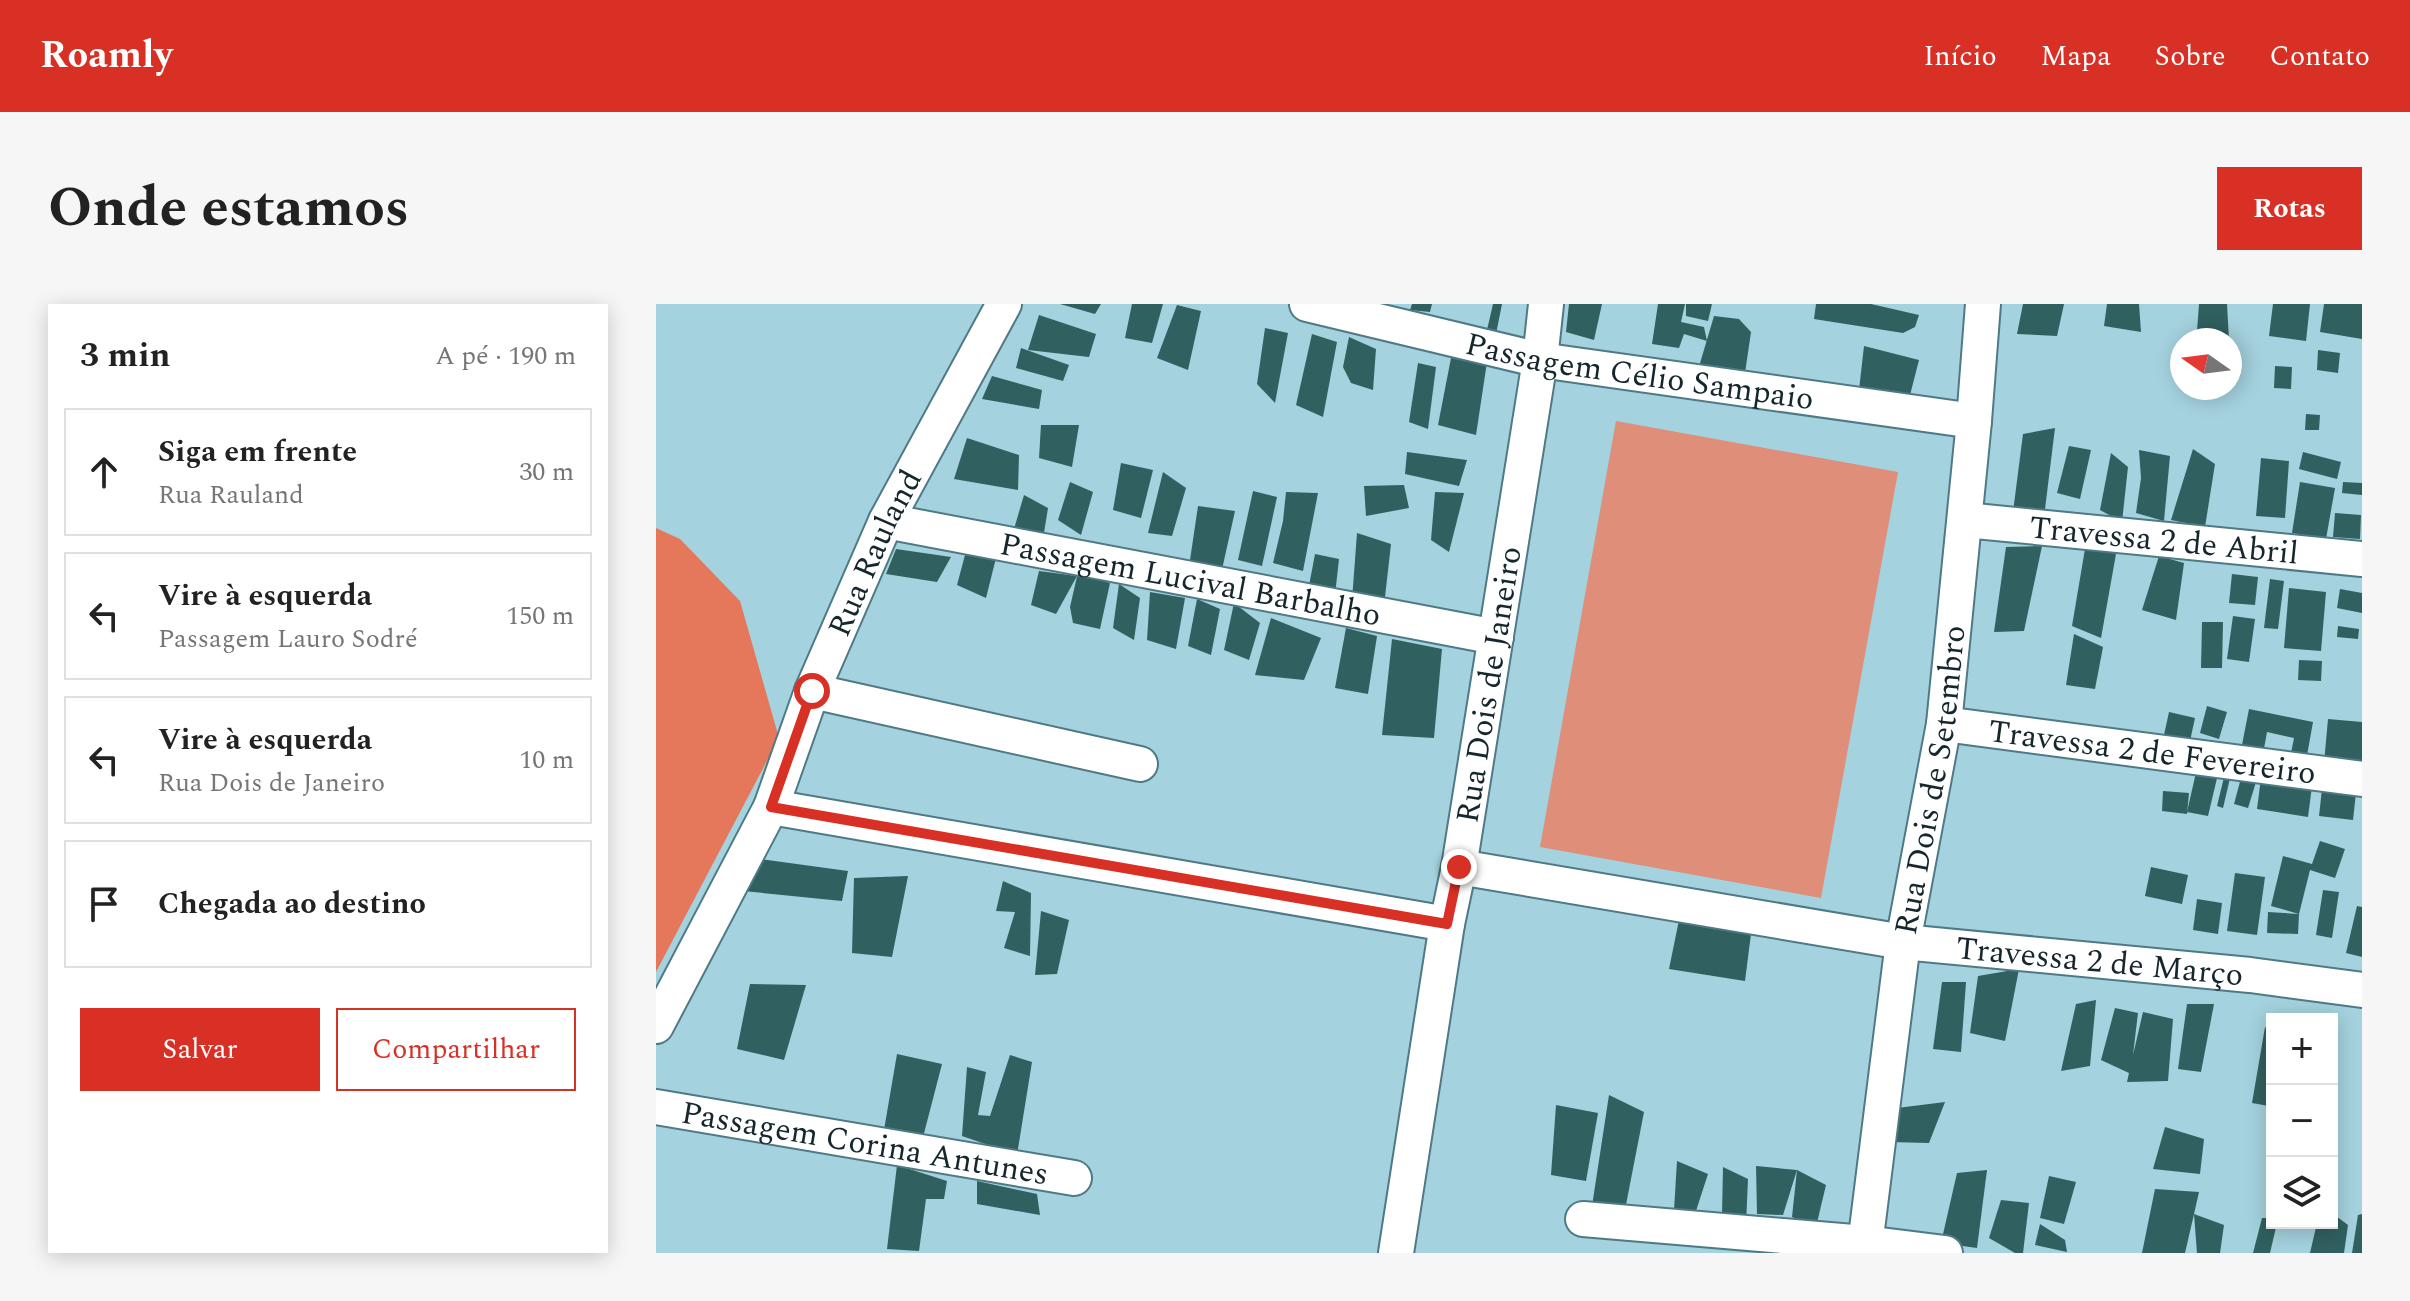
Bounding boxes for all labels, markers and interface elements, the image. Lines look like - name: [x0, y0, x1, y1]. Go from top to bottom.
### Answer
- text: Roamly: [40, 27, 173, 85]
- text: Início: [1923, 35, 1997, 78]
- text: Mapa: [2041, 35, 2111, 78]
- text: Sobre: [2155, 35, 2226, 78]
- text: Contato: [2270, 35, 2370, 78]
- text: Onde estamos: [48, 166, 409, 251]
- button: Rotas: [2217, 167, 2362, 250]
- street label: Passagem Célio Sampaio: [1460, 320, 1817, 424]
- north arrow: [2170, 328, 2242, 400]
- text: 3 min: [80, 330, 170, 382]
- text: A pé · 190 m: [435, 336, 576, 376]
- text: Siga em frente: [158, 429, 357, 475]
- icon: ahead: [82, 450, 126, 494]
- text: 30 m: [519, 452, 574, 492]
- street label: Rua Rauland: [816, 461, 936, 645]
- text: Rua Rauland: [158, 475, 304, 515]
- street label: Travessa 2 de Abril: [2027, 503, 2301, 579]
- street label: Passagem Lucival Barbalho: [996, 520, 1385, 641]
- street label: Rua Dois de Janeiro: [1443, 543, 1536, 827]
- text: Vire à esquerda: [158, 573, 372, 619]
- icon: left: [82, 594, 126, 638]
- text: 150 m: [506, 596, 574, 636]
- text: Passagem Lauro Sodré: [158, 619, 417, 659]
- street label: Rua Dois de Setembro: [1882, 623, 1980, 939]
- route start: [794, 673, 830, 709]
- street label: Travessa 2 de Fevereiro: [1985, 707, 2319, 799]
- text: Vire à esquerda: [158, 717, 372, 763]
- icon: left: [82, 738, 126, 782]
- text: 10 m: [519, 740, 574, 780]
- text: Rua Dois de Janeiro: [158, 763, 385, 803]
- route end: [1441, 849, 1477, 885]
- text: Chegada ao destino: [158, 881, 426, 927]
- icon: arrive: [82, 882, 126, 926]
- street label: Travessa 2 de Março: [1954, 924, 2246, 1000]
- button: Salvar: [80, 1008, 320, 1091]
- button: Compartilhar: [336, 1008, 576, 1091]
- map controls: [2266, 1013, 2338, 1229]
- button: +: [2266, 1013, 2338, 1085]
- button: −: [2266, 1085, 2338, 1157]
- street label: Passagem Corina Antunes: [677, 1089, 1052, 1199]
- button: layers: [2266, 1157, 2338, 1229]

